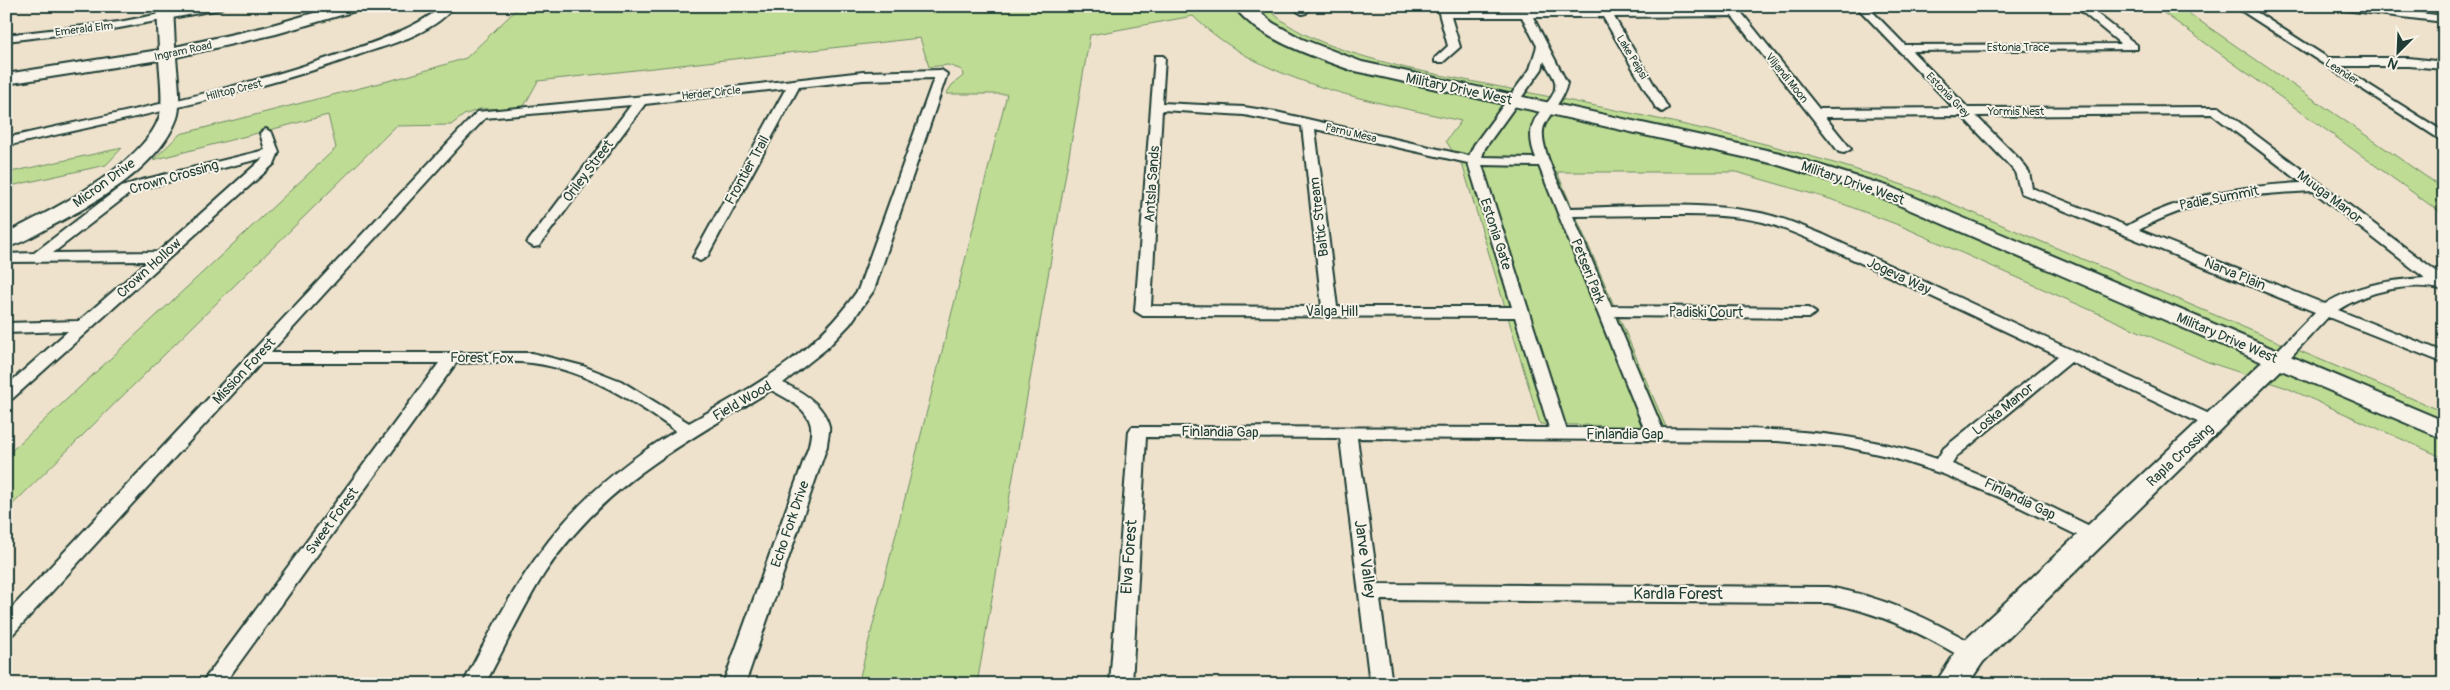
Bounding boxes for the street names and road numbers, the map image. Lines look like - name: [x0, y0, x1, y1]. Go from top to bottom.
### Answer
- street label: Emerald Elm: [54, 19, 114, 39]
- street label: Lake Peipsi: [1614, 33, 1650, 81]
- street label: Ingram Road: [153, 39, 213, 63]
- street label: Estonia Trace: [1987, 41, 2050, 54]
- street label: Viljandi Moon: [1763, 50, 1811, 106]
- street label: Leander: [2323, 56, 2361, 88]
- street label: Military Drive West: [1404, 69, 1514, 109]
- street label: Estonia Grey: [1923, 70, 1973, 120]
- street label: Hilltop Crest: [205, 77, 264, 103]
- street label: Herder Circle: [681, 83, 742, 103]
- street label: Yormis Nest: [1987, 105, 2045, 118]
- street label: Parnu Mesa: [1324, 121, 1378, 145]
- street label: Frontier Trail: [721, 133, 773, 207]
- street label: Oriley Street: [559, 136, 617, 206]
- street label: Antsla Sands: [1141, 144, 1163, 223]
- street label: Micron Drive: [70, 155, 138, 211]
- street label: Crown Crossing: [128, 156, 220, 198]
- street label: Military Drive West: [1799, 157, 1907, 209]
- street label: Muuga Manor: [2294, 167, 2366, 227]
- street label: Baltic Stream: [1306, 176, 1332, 258]
- street label: Padie Summit: [2178, 182, 2261, 214]
- street label: Estonia Gate: [1476, 196, 1516, 272]
- street label: Crown Hollow: [113, 234, 185, 301]
- street label: Petseri Park: [1567, 236, 1609, 306]
- street label: Jogeva Way: [1864, 254, 1934, 298]
- street label: Narva Plain: [2202, 254, 2268, 294]
- street label: Valga Hill: [1306, 303, 1358, 320]
- street label: Padiski Court: [1669, 304, 1744, 321]
- street label: Military Drive West: [2174, 309, 2280, 367]
- street label: Mission Forest: [209, 334, 279, 408]
- street label: Forest Fox: [450, 349, 514, 367]
- street label: Field Wood: [710, 377, 774, 425]
- street label: Loska Manor: [1969, 379, 2037, 439]
- street label: Rapla Crossing: [2143, 420, 2217, 490]
- street label: Finlandia Gap: [1181, 423, 1259, 441]
- street label: Finlandia Gap: [1586, 426, 1664, 443]
- street label: Finlandia Gap: [1982, 474, 2059, 524]
- street label: Echo Fork Drive: [767, 478, 813, 570]
- street label: Sweet Forest: [302, 484, 362, 558]
- street label: Elva Forest: [1116, 519, 1142, 595]
- street label: Jarve Valley: [1350, 519, 1380, 600]
- street label: Kardla Forest: [1633, 584, 1723, 604]

